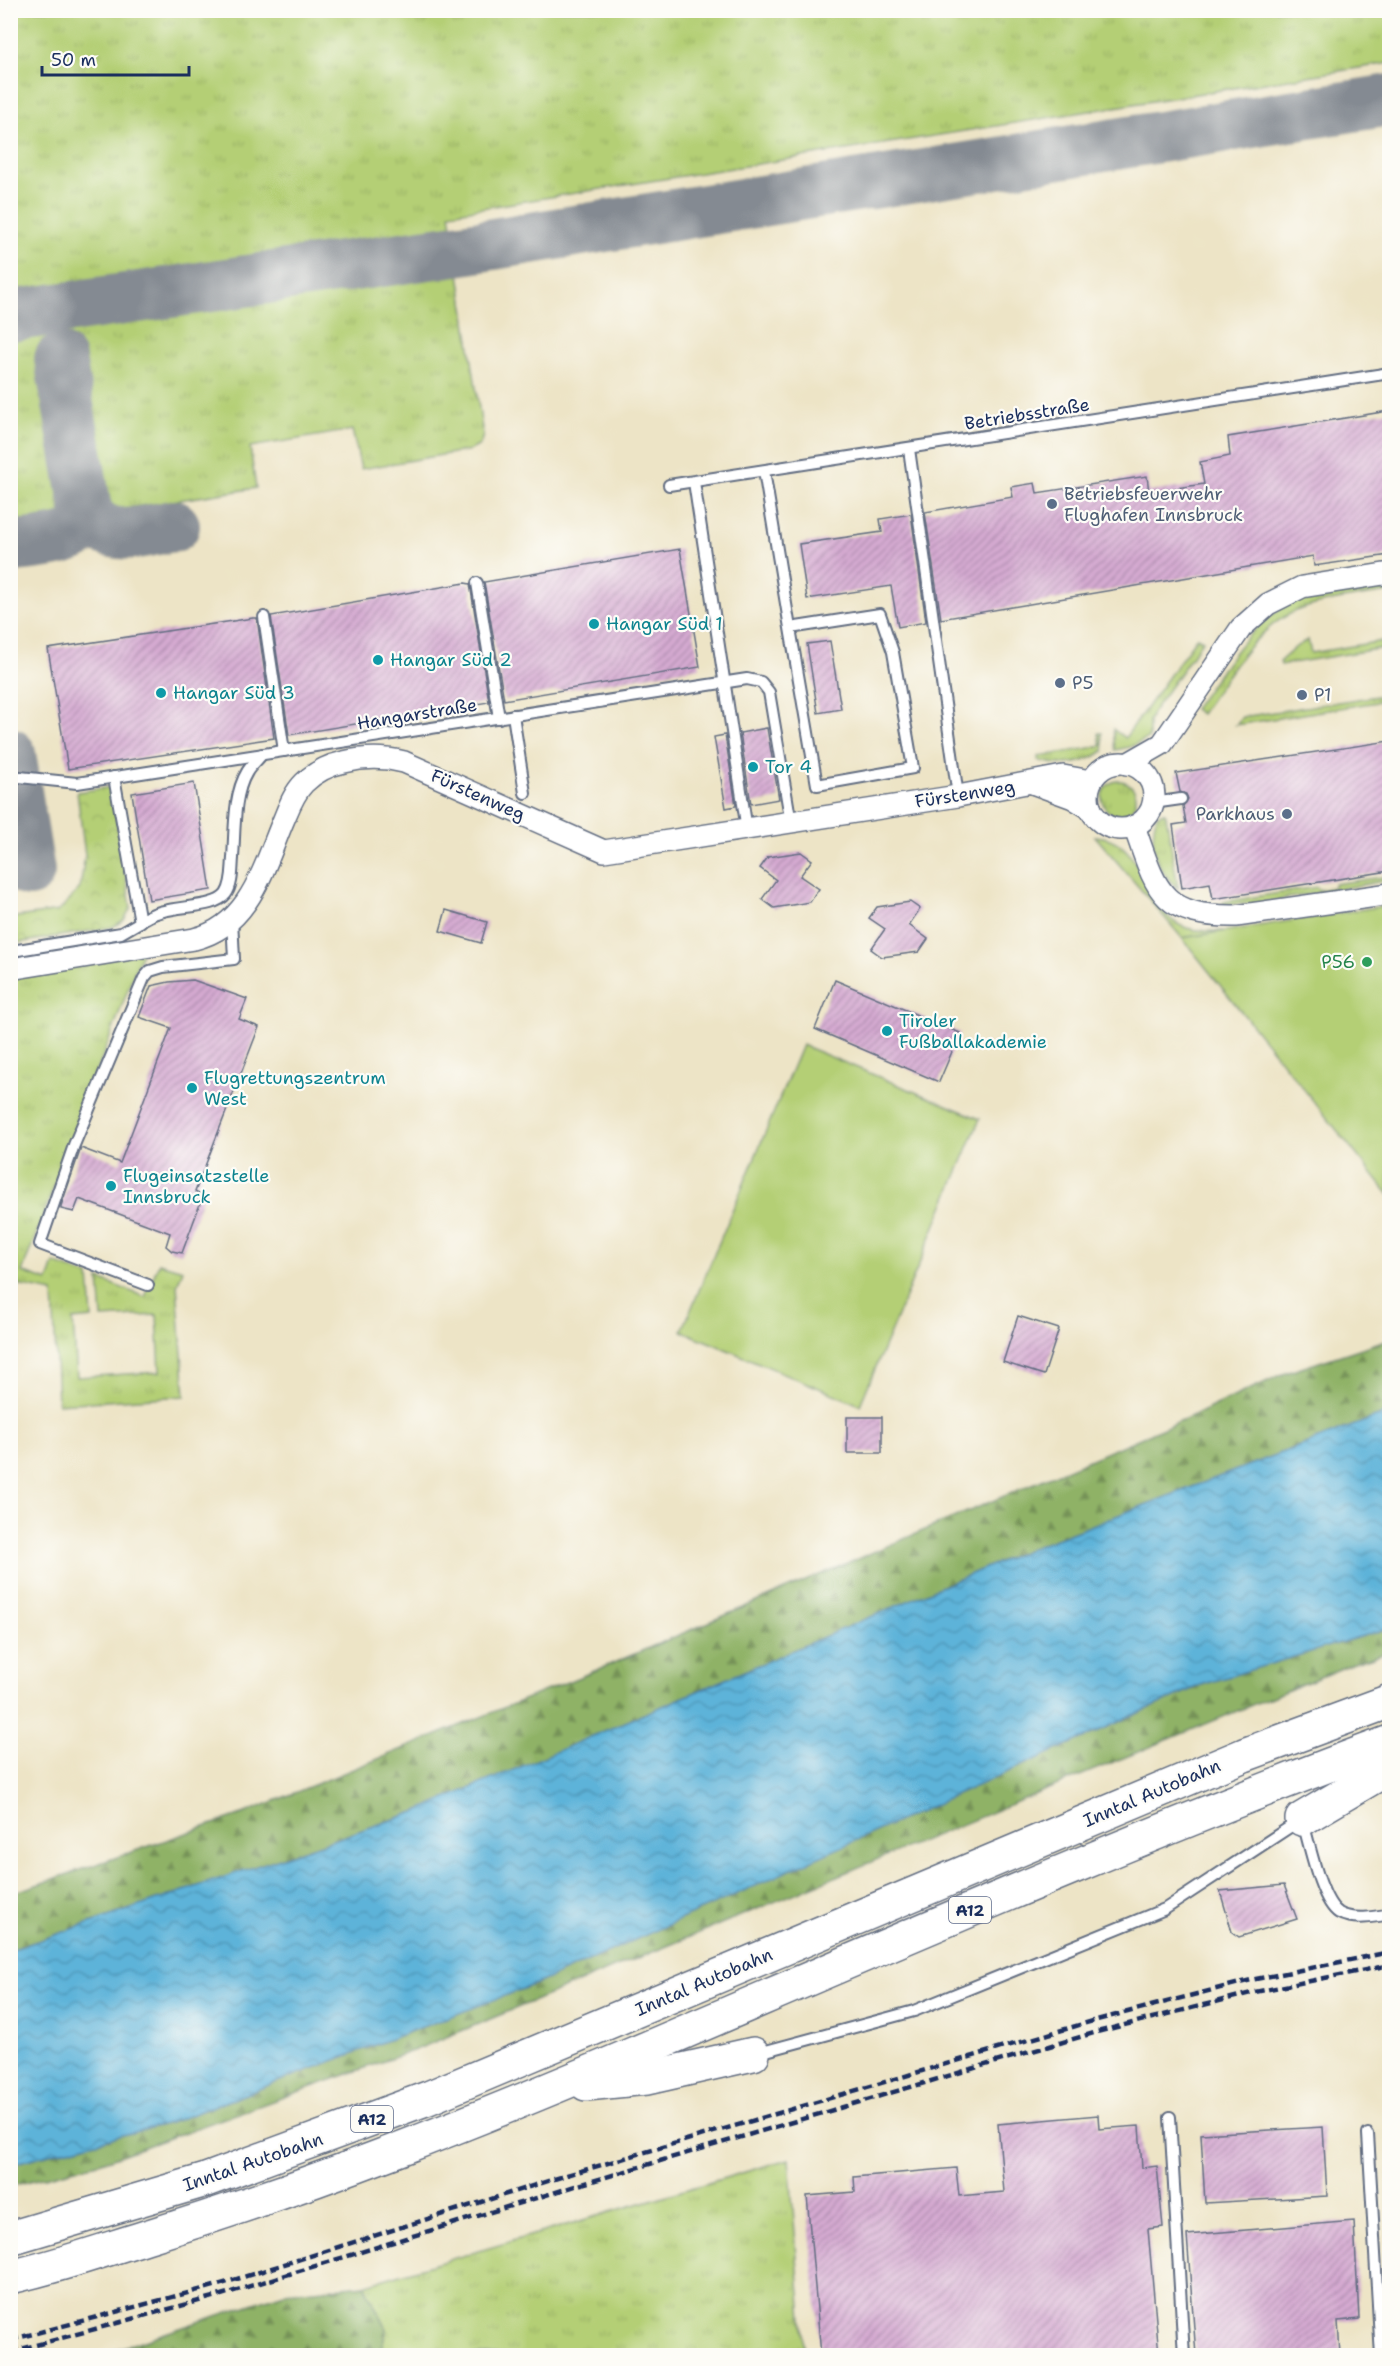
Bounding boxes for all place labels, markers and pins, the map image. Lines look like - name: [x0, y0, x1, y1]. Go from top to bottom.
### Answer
- place label: Betriebsfeuerwehr Flughafen Innsbruck: [1064, 482, 1243, 527]
- marker: Betriebsfeuerwehr Flughafen Innsbruck: [1045, 497, 1059, 511]
- place label: Hangar Süd 1: [606, 612, 723, 636]
- marker: Hangar Süd 1: [587, 617, 601, 631]
- place label: Hangar Süd 2: [390, 648, 512, 672]
- marker: Hangar Süd 2: [371, 653, 385, 667]
- place label: P5: [1072, 671, 1094, 695]
- marker: P5: [1053, 676, 1067, 690]
- place label: Hangar Süd 3: [173, 681, 295, 705]
- place label: P1: [1314, 683, 1332, 707]
- marker: Hangar Süd 3: [154, 686, 168, 700]
- marker: P1: [1295, 688, 1309, 702]
- place label: Tor 4: [765, 755, 812, 779]
- marker: Tor 4: [746, 760, 760, 774]
- place label: Parkhaus: [1196, 802, 1275, 826]
- marker: Parkhaus: [1280, 807, 1294, 821]
- place label: P56: [1321, 950, 1355, 974]
- marker: P56: [1360, 955, 1374, 969]
- place label: Tiroler Fußballakademie: [899, 1009, 1047, 1054]
- marker: Tiroler Fußballakademie: [880, 1024, 894, 1038]
- place label: Flugrettungszentrum West: [204, 1066, 386, 1111]
- marker: Flugrettungszentrum West: [185, 1081, 199, 1095]
- place label: Flugeinsatzstelle Innsbruck: [123, 1164, 269, 1209]
- marker: Flugeinsatzstelle Innsbruck: [104, 1179, 118, 1193]

